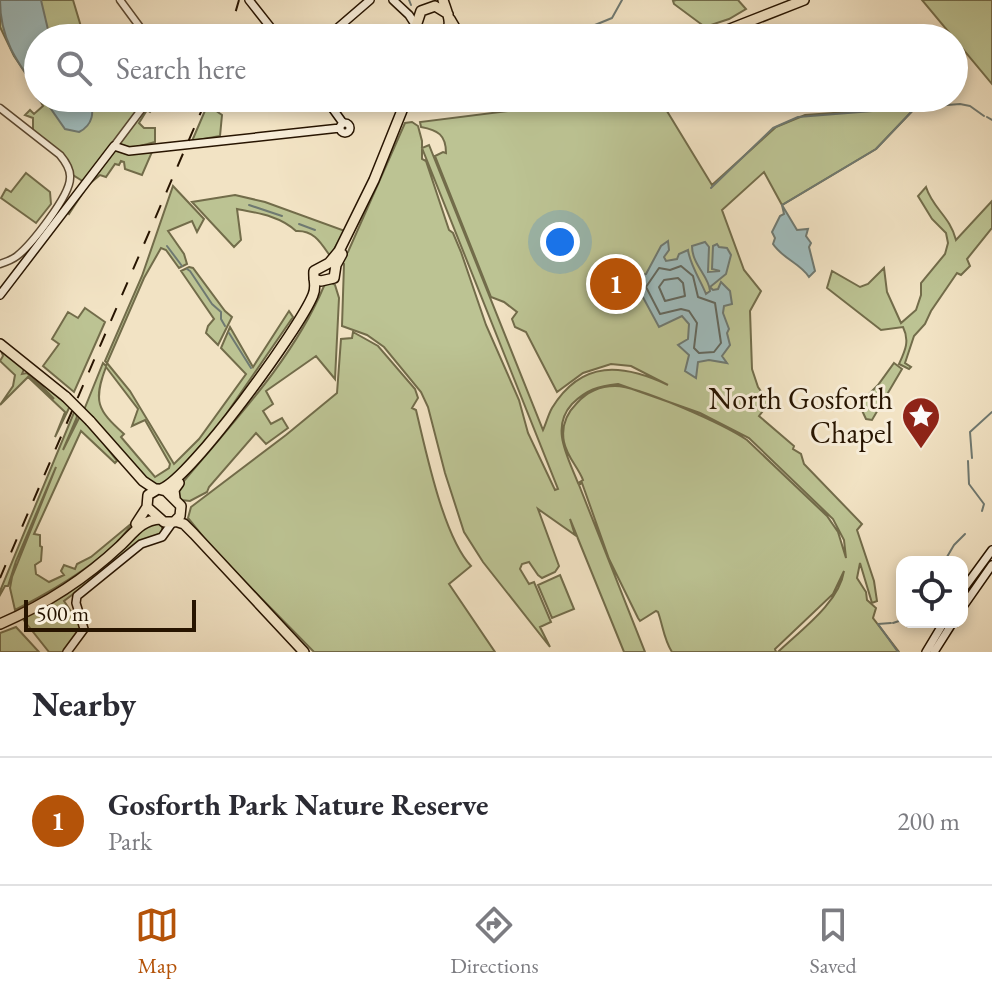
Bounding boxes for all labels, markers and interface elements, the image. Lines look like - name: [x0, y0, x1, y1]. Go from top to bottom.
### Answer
- search box: [24, 24, 968, 112]
- icon: search: [52, 46, 96, 90]
- text: Search here: [116, 49, 246, 88]
- your location: [540, 222, 580, 262]
- pin: 1: [590, 254, 642, 314]
- place label: North Gosforth Chapel: [709, 379, 893, 452]
- place icon: North Gosforth Chapel: [900, 395, 942, 450]
- map controls: [896, 556, 968, 628]
- button: locate: [896, 556, 968, 628]
- scale bar: [24, 596, 196, 632]
- text: 500 m: [36, 599, 89, 628]
- text: Nearby: [32, 682, 136, 726]
- text: Gosforth Park Nature Reserve: [108, 785, 489, 824]
- text: 1: [51, 804, 65, 838]
- text: 200 m: [897, 804, 960, 838]
- text: Park: [108, 824, 152, 858]
- tab: Map: [135, 903, 179, 980]
- tab: Directions: [450, 903, 539, 980]
- tab: Saved: [809, 903, 857, 980]

